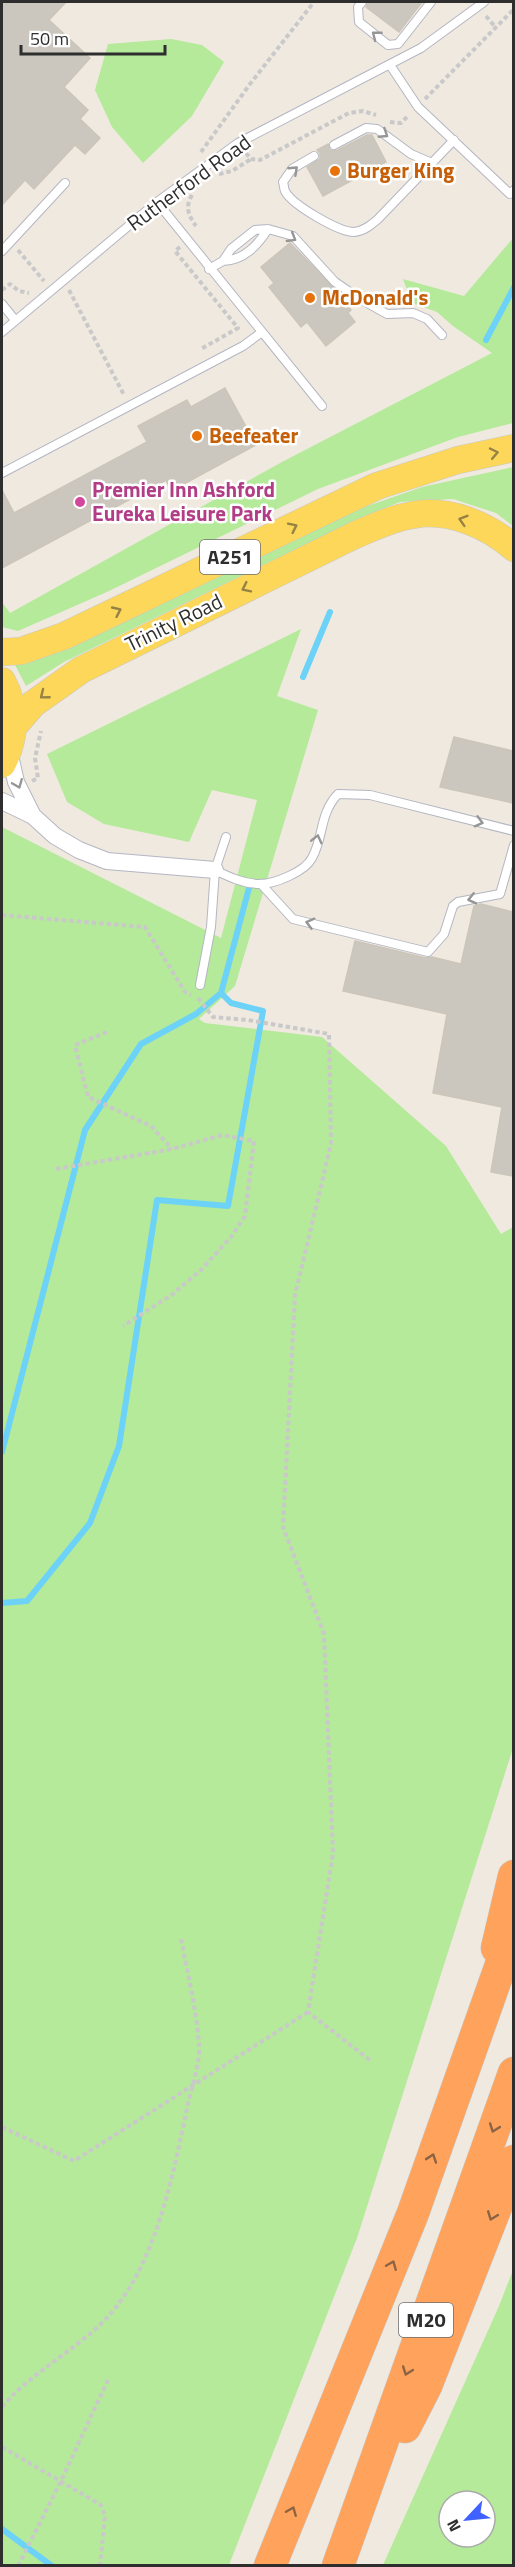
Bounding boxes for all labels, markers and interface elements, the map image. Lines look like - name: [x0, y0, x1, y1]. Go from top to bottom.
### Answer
- scale bar: [21, 18, 165, 56]
- text: 50 m: [30, 25, 69, 52]
- one-way arrow: [371, 32, 382, 43]
- street label: Rutherford Road: [120, 126, 257, 238]
- one-way arrow: [378, 127, 388, 139]
- place label: Burger King: [347, 154, 454, 186]
- marker: Burger King: [328, 164, 342, 178]
- one-way arrow: [288, 166, 298, 177]
- one-way arrow: [286, 231, 296, 243]
- place label: McDonald's: [322, 281, 428, 313]
- marker: McDonald's: [303, 291, 317, 305]
- place label: Beefeater: [209, 419, 298, 451]
- marker: Beefeater: [190, 429, 204, 443]
- one-way arrow: [489, 447, 499, 460]
- place label: Premier Inn Ashford Eureka Leisure Park: [92, 473, 275, 529]
- marker: Premier Inn Ashford Eureka Leisure Park: [73, 495, 87, 509]
- one-way arrow: [458, 515, 469, 527]
- one-way arrow: [286, 522, 297, 534]
- road number: A251: [200, 540, 260, 574]
- one-way arrow: [241, 581, 252, 592]
- street label: Trinity Road: [120, 585, 228, 659]
- one-way arrow: [110, 607, 121, 619]
- one-way arrow: [40, 687, 51, 698]
- one-way arrow: [11, 779, 24, 789]
- one-way arrow: [474, 815, 484, 827]
- one-way arrow: [310, 834, 323, 844]
- one-way arrow: [467, 892, 477, 905]
- one-way arrow: [305, 918, 315, 931]
- one-way arrow: [488, 2123, 501, 2133]
- one-way arrow: [425, 2153, 438, 2164]
- one-way arrow: [486, 2210, 499, 2220]
- one-way arrow: [385, 2261, 397, 2272]
- road number: M20: [399, 2303, 453, 2337]
- one-way arrow: [402, 2366, 415, 2376]
- north arrow: [437, 2489, 497, 2549]
- one-way arrow: [285, 2507, 297, 2518]
- text: N: [440, 2515, 467, 2536]

